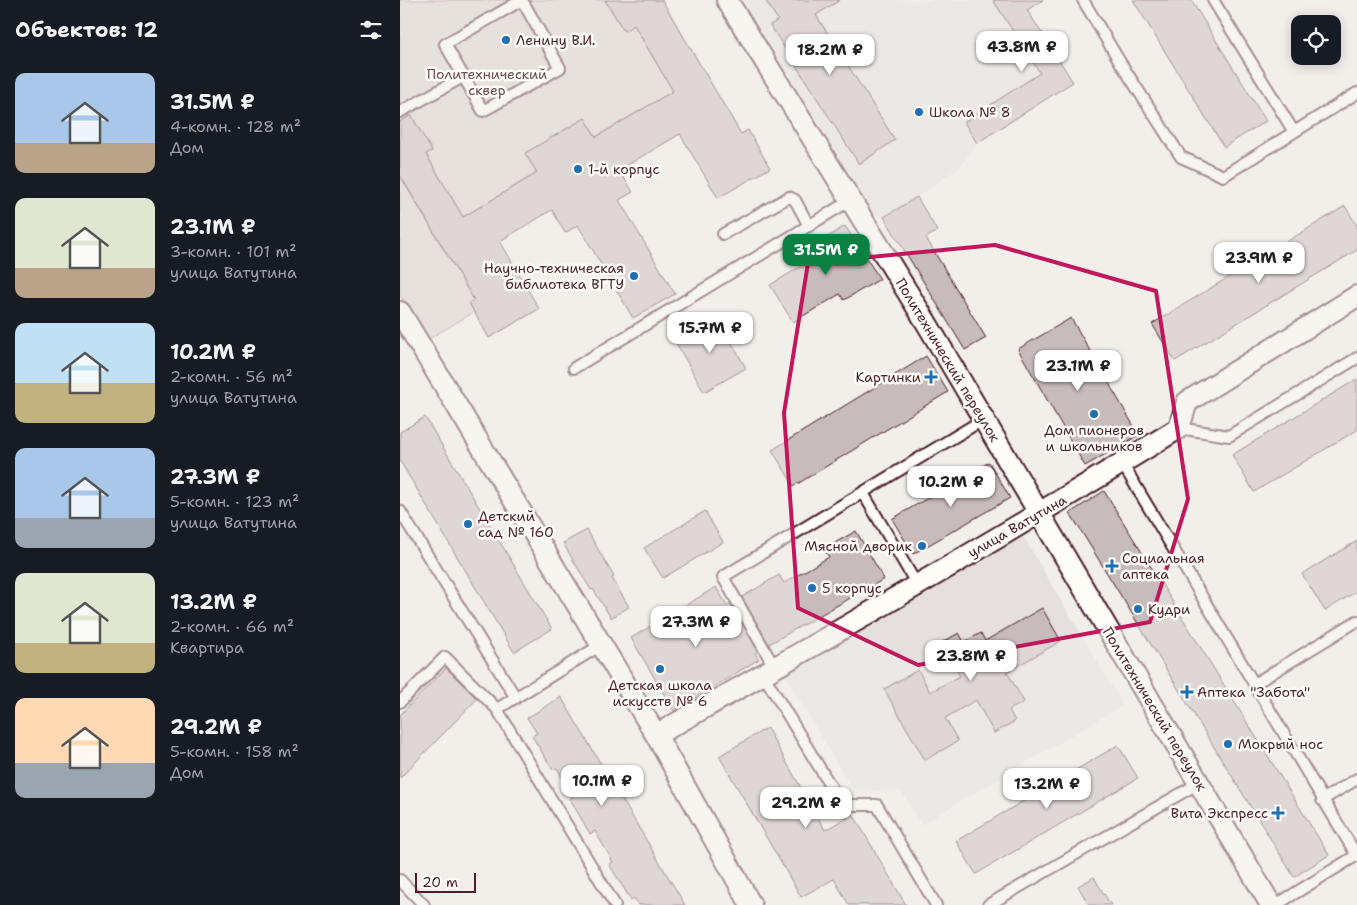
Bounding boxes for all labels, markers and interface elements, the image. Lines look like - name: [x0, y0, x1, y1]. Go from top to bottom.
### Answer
- map controls: [1291, 15, 1341, 65]
- button: locate: [1291, 15, 1341, 65]
- text: Объектов: 12: [15, 16, 158, 44]
- icon: filters: [357, 16, 385, 44]
- pin: 43.8M ₽: [976, 30, 1068, 73]
- place label: Ленину В.И.: [516, 31, 595, 49]
- marker: Ленину В.И.: [500, 34, 512, 46]
- pin: 18.2M ₽: [784, 34, 876, 76]
- text: 43.8M ₽: [987, 36, 1057, 57]
- text: 18.2M ₽: [797, 39, 863, 60]
- park label: Политехнический сквер: [427, 65, 547, 99]
- text: 31.5M ₽: [170, 88, 255, 116]
- icon: home: [55, 93, 115, 153]
- place label: Школа № 8: [929, 103, 1011, 121]
- marker: Школа № 8: [913, 106, 925, 118]
- text: 4-комн. · 128 m²: [170, 116, 301, 137]
- text: Дом: [170, 137, 204, 158]
- place label: 1-й корпус: [588, 160, 660, 178]
- marker: 1-й корпус: [572, 163, 584, 175]
- text: 23.1M ₽: [170, 213, 256, 241]
- icon: home: [55, 218, 115, 278]
- pin: 31.5M ₽: [780, 234, 872, 276]
- text: 31.5M ₽: [794, 239, 858, 260]
- text: 3-комн. · 101 m²: [170, 241, 297, 262]
- pin: 23.9M ₽: [1213, 242, 1305, 284]
- text: 23.9M ₽: [1225, 247, 1293, 268]
- place label: Научно-техническая библиотека ВГТУ: [484, 259, 624, 293]
- text: улица Ватутина: [170, 262, 297, 283]
- marker: Научно-техническая библиотека ВГТУ: [628, 270, 640, 282]
- street label: Политехнический переулок: [892, 275, 1004, 446]
- pin: 15.7M ₽: [664, 312, 756, 354]
- text: 15.7M ₽: [678, 317, 742, 338]
- text: 10.2M ₽: [170, 338, 256, 366]
- icon: home: [55, 343, 115, 403]
- pin: 23.1M ₽: [1032, 350, 1124, 392]
- text: 23.1M ₽: [1045, 355, 1111, 376]
- text: 2-комн. · 56 m²: [170, 366, 293, 387]
- place label: Картинки: [856, 368, 921, 386]
- marker: Картинки: [925, 371, 937, 383]
- text: улица Ватутина: [170, 387, 297, 408]
- marker: Дом пионеров и школьников: [1088, 408, 1100, 420]
- place label: Дом пионеров и школьников: [1044, 421, 1144, 455]
- text: 27.3M ₽: [170, 463, 261, 491]
- pin: 10.2M ₽: [905, 466, 997, 508]
- icon: home: [55, 468, 115, 528]
- text: 10.2M ₽: [918, 471, 984, 492]
- street label: улица Ватутина: [964, 490, 1070, 562]
- text: 5-комн. · 123 m²: [170, 491, 299, 512]
- place label: Детский сад № 160: [478, 507, 554, 541]
- text: улица Ватутина: [170, 512, 297, 533]
- marker: Детский сад № 160: [462, 518, 474, 530]
- place label: Мясной дворик: [804, 537, 913, 555]
- marker: Мясной дворик: [916, 540, 928, 552]
- place label: Социальная аптека: [1122, 549, 1205, 583]
- marker: Социальная аптека: [1106, 560, 1118, 572]
- place label: 5 корпус: [822, 579, 882, 597]
- marker: 5 корпус: [806, 582, 818, 594]
- text: 13.2M ₽: [170, 588, 257, 616]
- icon: home: [55, 593, 115, 653]
- place label: Кудри: [1148, 600, 1190, 618]
- marker: Кудри: [1132, 603, 1144, 615]
- pin: 27.3M ₽: [650, 606, 742, 648]
- text: 27.3M ₽: [662, 611, 731, 632]
- text: 2-комн. · 66 m²: [170, 616, 294, 637]
- street label: Политехнический переулок: [1099, 624, 1211, 795]
- text: Квартира: [170, 637, 244, 658]
- pin: 23.8M ₽: [925, 640, 1017, 682]
- text: 23.8M ₽: [936, 645, 1006, 666]
- marker: Детская школа искусств № 6: [654, 663, 666, 675]
- place label: Детская школа искусств № 6: [608, 676, 712, 710]
- place label: Аптека "Забота": [1197, 683, 1310, 701]
- marker: Аптека "Забота": [1181, 686, 1193, 698]
- text: 29.2M ₽: [170, 713, 262, 741]
- icon: home: [55, 718, 115, 778]
- place label: Мокрый нос: [1238, 735, 1323, 753]
- marker: Мокрый нос: [1222, 738, 1234, 750]
- text: 5-комн. · 158 m²: [170, 741, 299, 762]
- text: Дом: [170, 762, 204, 783]
- pin: 10.1M ₽: [556, 764, 648, 807]
- pin: 13.2M ₽: [1001, 768, 1093, 810]
- text: 10.1M ₽: [572, 770, 632, 791]
- text: 13.2M ₽: [1014, 773, 1080, 794]
- pin: 29.2M ₽: [760, 786, 852, 829]
- text: 29.2M ₽: [771, 792, 841, 813]
- place label: Вита Экспресс: [1171, 804, 1268, 822]
- marker: Вита Экспресс: [1272, 807, 1284, 819]
- scale bar: [415, 870, 476, 893]
- text: 20 m: [422, 873, 458, 891]

